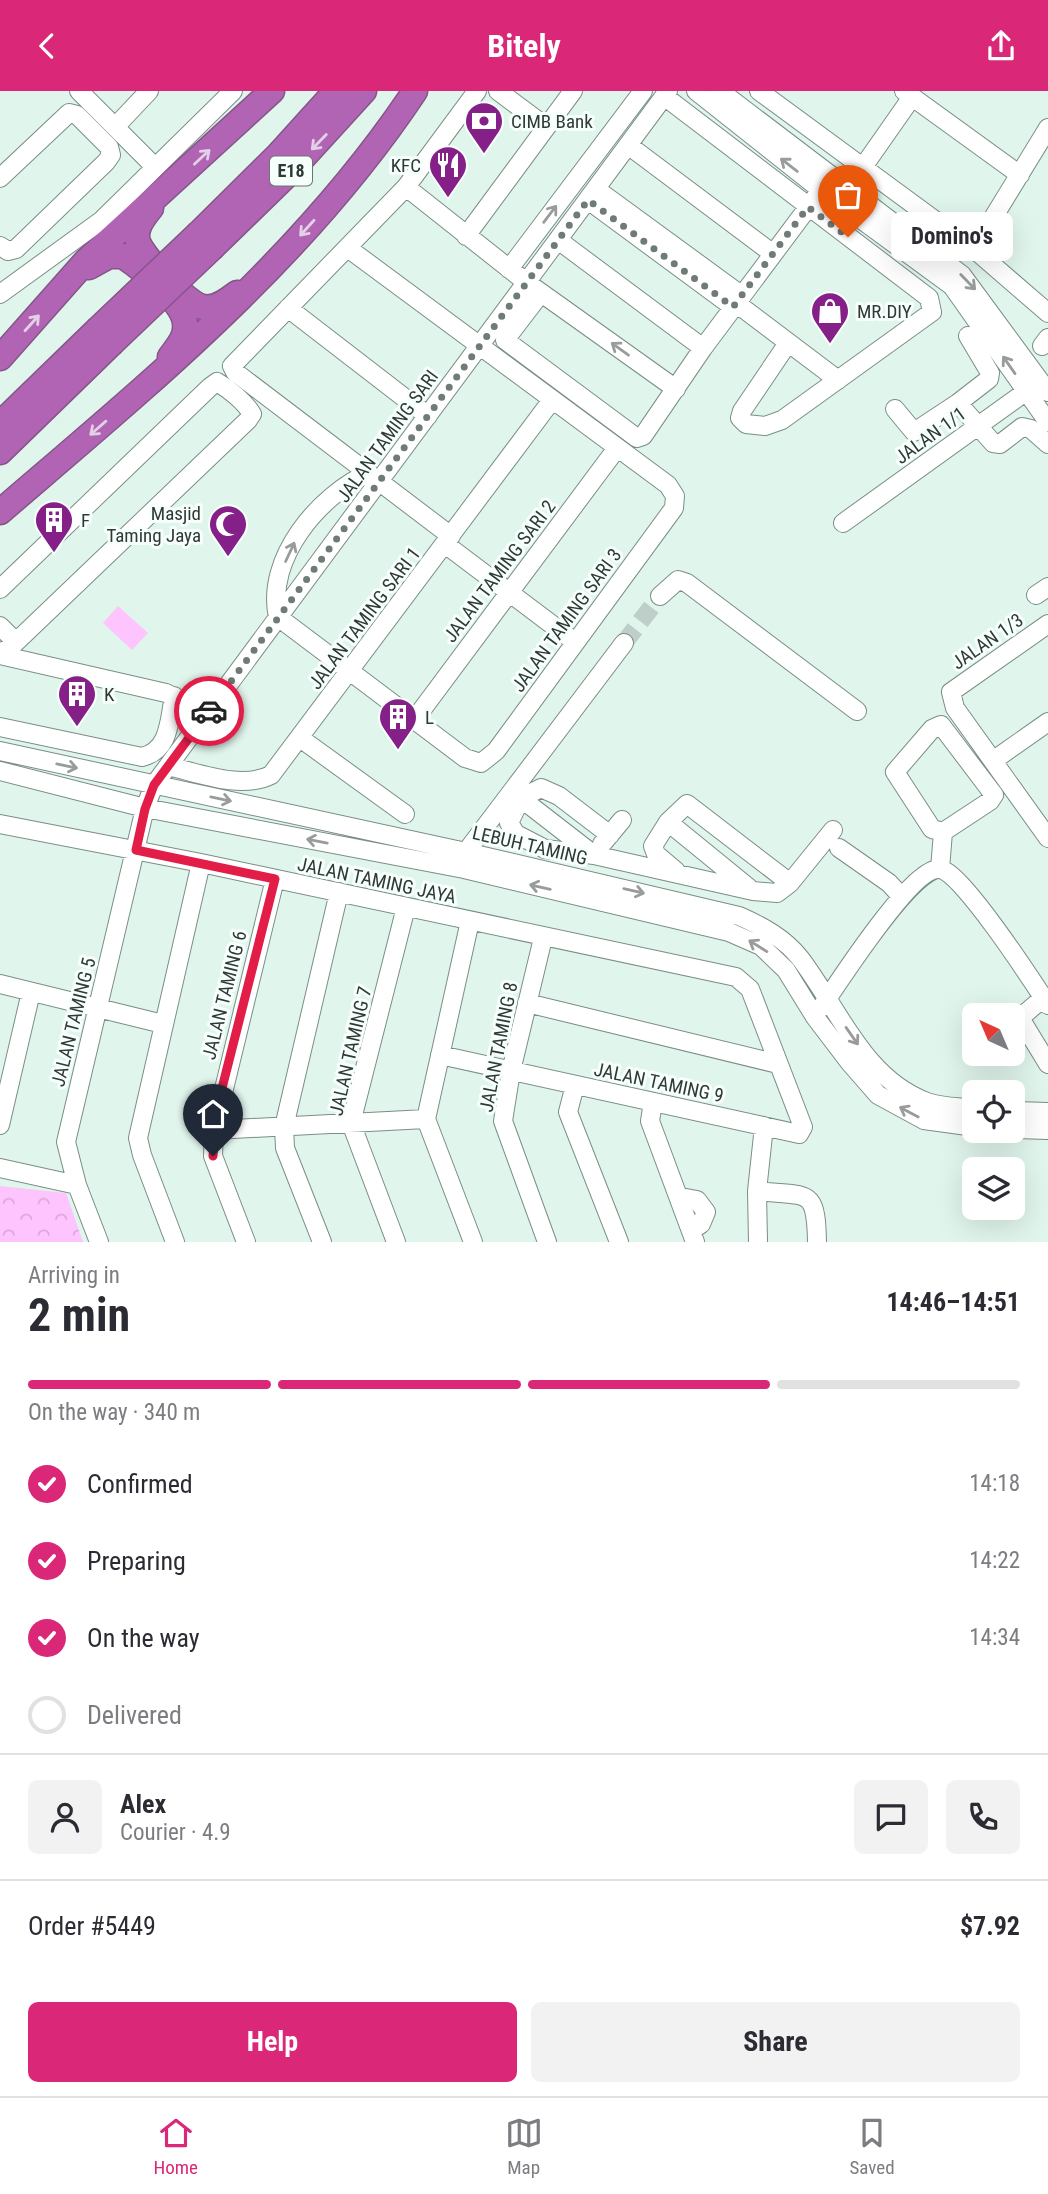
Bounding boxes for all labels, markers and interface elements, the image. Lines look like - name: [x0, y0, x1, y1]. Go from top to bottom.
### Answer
- icon: back: [28, 27, 66, 65]
- text: Bitely: [487, 27, 561, 65]
- icon: share: [982, 27, 1020, 65]
- bank icon: CIMB Bank: [463, 100, 505, 155]
- place label: CIMB Bank: [511, 110, 593, 133]
- one-way arrow: [310, 133, 327, 150]
- restaurant icon: KFC: [427, 144, 469, 199]
- one-way arrow: [193, 148, 210, 165]
- place label: KFC: [391, 154, 421, 177]
- road number: E18: [270, 157, 312, 185]
- one-way arrow: [781, 157, 799, 172]
- pin: [818, 165, 878, 237]
- icon: bag: [829, 176, 867, 214]
- one-way arrow: [542, 205, 557, 224]
- callout: Domino's: [890, 213, 1012, 261]
- one-way arrow: [298, 219, 315, 236]
- text: Domino's: [911, 223, 993, 250]
- one-way arrow: [959, 274, 976, 291]
- shop icon: MR.DIY: [809, 290, 851, 345]
- place label: MR.DIY: [857, 300, 912, 323]
- one-way arrow: [24, 314, 40, 332]
- one-way arrow: [611, 342, 630, 356]
- one-way arrow: [1002, 356, 1016, 375]
- street label: JALAN TAMING SARI: [332, 366, 443, 507]
- street label: JALAN 1/1: [890, 402, 970, 469]
- one-way arrow: [89, 420, 107, 436]
- street label: JALAN TAMING SARI 2: [439, 496, 560, 647]
- building icon: F: [33, 499, 75, 554]
- place label: Masjid Taming Jaya: [106, 502, 201, 547]
- mosque icon: Masjid Taming Jaya: [207, 503, 249, 558]
- place label: F: [81, 509, 90, 532]
- one-way arrow: [284, 542, 297, 563]
- street label: JALAN TAMING SARI 1: [304, 543, 425, 694]
- street label: JALAN TAMING SARI 3: [507, 544, 626, 697]
- street label: JALAN 1/3: [947, 608, 1027, 674]
- building icon: K: [56, 673, 98, 728]
- courier: [174, 676, 244, 746]
- place label: K: [104, 683, 115, 706]
- icon: car: [190, 692, 228, 730]
- building icon: L: [377, 696, 419, 751]
- place label: L: [425, 706, 434, 729]
- one-way arrow: [55, 759, 78, 773]
- one-way arrow: [209, 793, 232, 807]
- street label: LEBUH TAMING: [470, 821, 590, 870]
- one-way arrow: [306, 834, 329, 847]
- street label: JALAN TAMING JAYA: [295, 852, 458, 909]
- one-way arrow: [529, 880, 552, 893]
- one-way arrow: [622, 885, 645, 899]
- street label: JALAN TAMING 6: [197, 928, 252, 1062]
- one-way arrow: [749, 939, 769, 953]
- street label: JALAN TAMING 5: [46, 955, 101, 1089]
- street label: JALAN TAMING 8: [475, 980, 522, 1114]
- street label: JALAN TAMING 7: [324, 984, 377, 1118]
- north arrow: [962, 1003, 1026, 1066]
- map controls: [962, 1003, 1025, 1220]
- one-way arrow: [845, 1026, 859, 1045]
- street label: JALAN TAMING 9: [592, 1058, 726, 1107]
- button: locate: [962, 1080, 1025, 1143]
- pin: [183, 1084, 243, 1156]
- icon: home: [194, 1095, 232, 1133]
- one-way arrow: [899, 1104, 920, 1118]
- button: layers: [962, 1157, 1025, 1220]
- text: Arriving in: [28, 1262, 120, 1289]
- text: 14:46–14:51: [886, 1287, 1020, 1317]
- text: 2 min: [28, 1288, 130, 1342]
- text: On the way · 340 m: [28, 1399, 200, 1426]
- icon: check: [28, 1465, 66, 1503]
- text: Confirmed: [87, 1469, 193, 1499]
- text: 14:18: [969, 1470, 1020, 1497]
- icon: check: [28, 1542, 66, 1580]
- text: Preparing: [87, 1546, 186, 1576]
- text: 14:22: [969, 1547, 1020, 1574]
- icon: check: [28, 1619, 66, 1657]
- text: On the way: [87, 1623, 200, 1653]
- text: 14:34: [969, 1624, 1020, 1651]
- text: Delivered: [87, 1700, 182, 1730]
- button: person: [28, 1780, 102, 1854]
- button: chat: [854, 1780, 928, 1854]
- button: phone: [946, 1780, 1020, 1854]
- text: Alex: [120, 1789, 166, 1819]
- text: Courier · 4.9: [120, 1819, 231, 1846]
- text: Order #5449: [28, 1911, 156, 1941]
- text: $7.92: [960, 1911, 1020, 1941]
- button: Help: [28, 2002, 517, 2082]
- button: Share: [531, 2002, 1020, 2082]
- tab: Home: [153, 2114, 198, 2179]
- tab: Map: [505, 2114, 543, 2179]
- tab: Saved: [849, 2114, 895, 2179]

